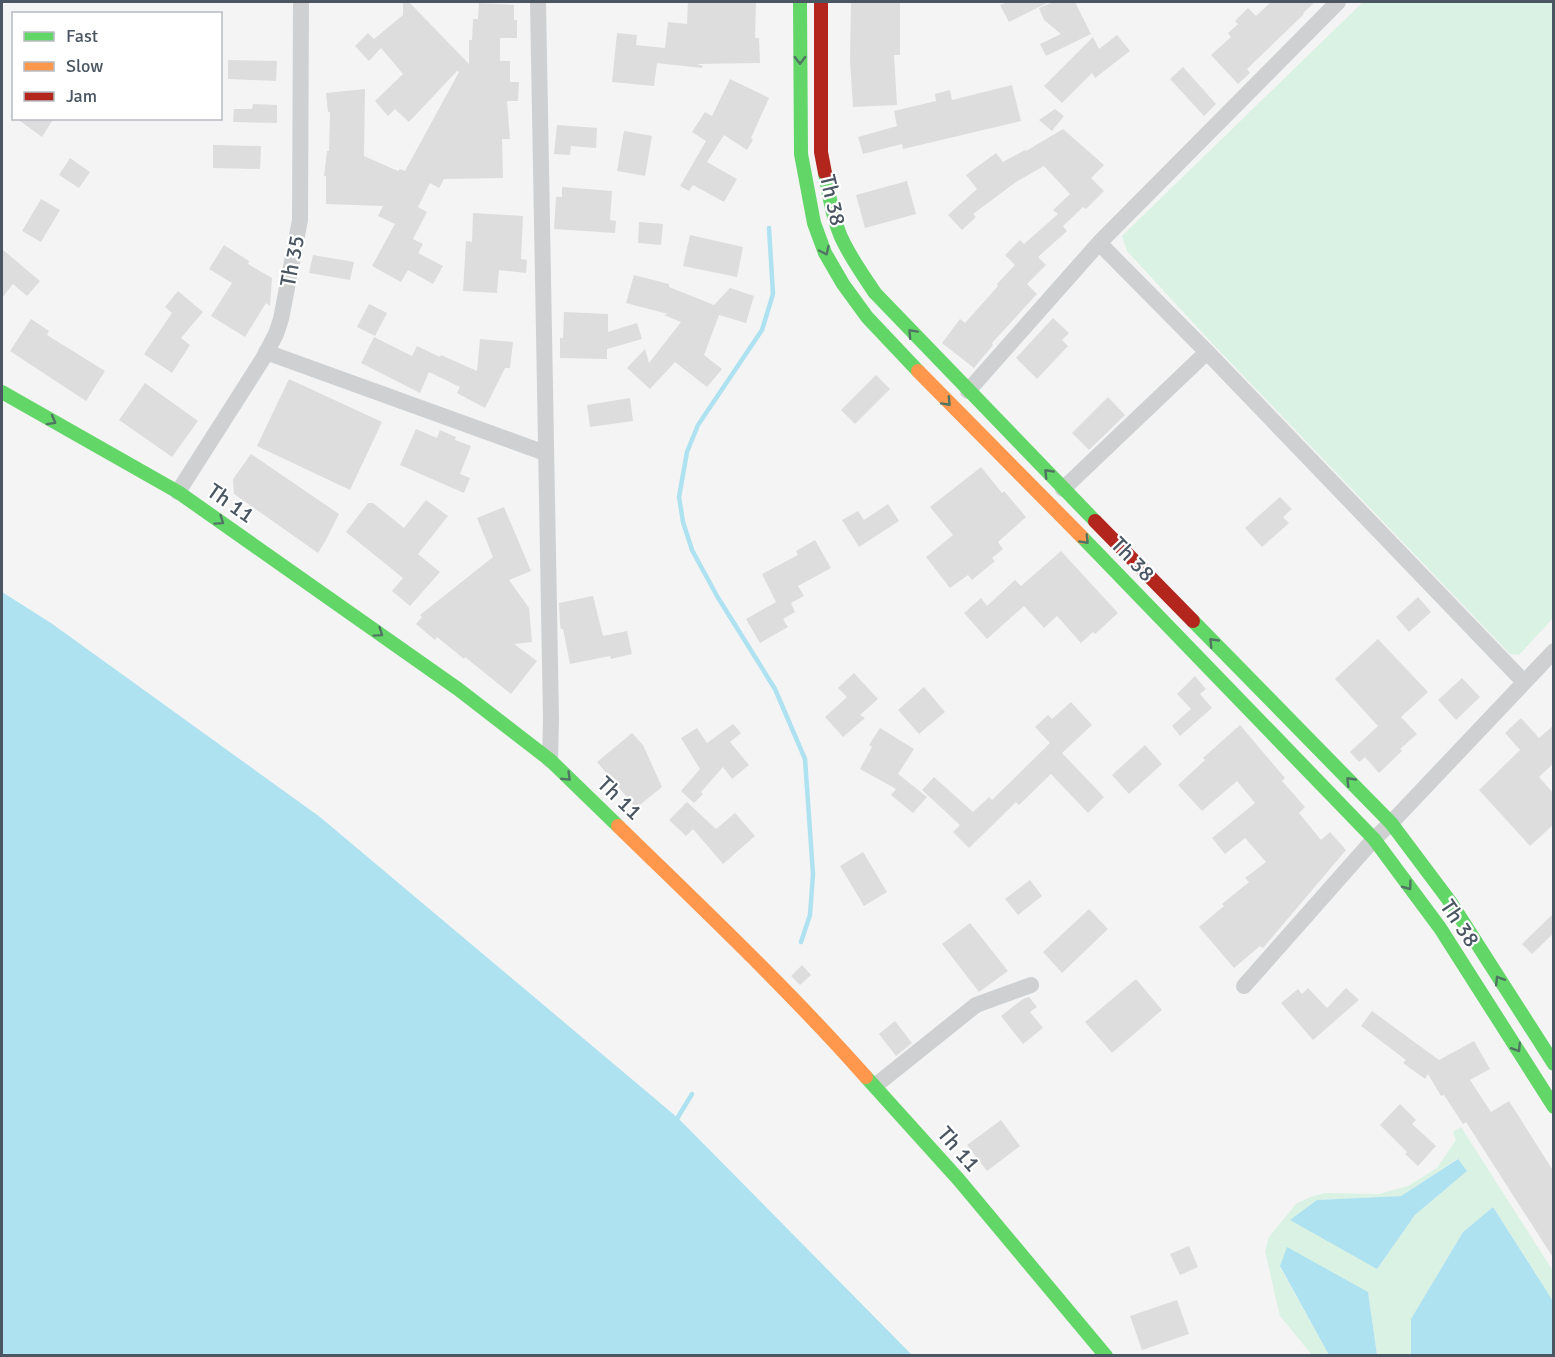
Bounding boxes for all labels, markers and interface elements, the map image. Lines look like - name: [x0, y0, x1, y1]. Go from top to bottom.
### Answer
- legend: [12, 12, 222, 120]
- text: Fast: [66, 25, 98, 47]
- text: Slow: [66, 55, 103, 77]
- one-way arrow: [794, 55, 806, 64]
- text: Jam: [66, 85, 97, 107]
- street label: Th 38: [814, 172, 852, 228]
- street label: Th 35: [274, 233, 310, 289]
- one-way arrow: [818, 245, 830, 256]
- one-way arrow: [908, 329, 919, 339]
- one-way arrow: [940, 395, 951, 406]
- one-way arrow: [46, 414, 57, 425]
- one-way arrow: [1044, 469, 1055, 480]
- street label: Th 11: [202, 477, 260, 529]
- one-way arrow: [213, 514, 224, 525]
- street label: Th 38: [1105, 531, 1161, 587]
- one-way arrow: [1078, 533, 1089, 544]
- one-way arrow: [372, 626, 383, 637]
- one-way arrow: [1210, 639, 1221, 650]
- one-way arrow: [561, 770, 571, 781]
- street label: Th 11: [592, 770, 648, 826]
- one-way arrow: [1346, 778, 1357, 789]
- one-way arrow: [1401, 879, 1412, 890]
- street label: Th 38: [1434, 894, 1486, 952]
- one-way arrow: [1494, 976, 1506, 986]
- one-way arrow: [1509, 1042, 1521, 1052]
- street label: Th 11: [932, 1121, 986, 1177]

